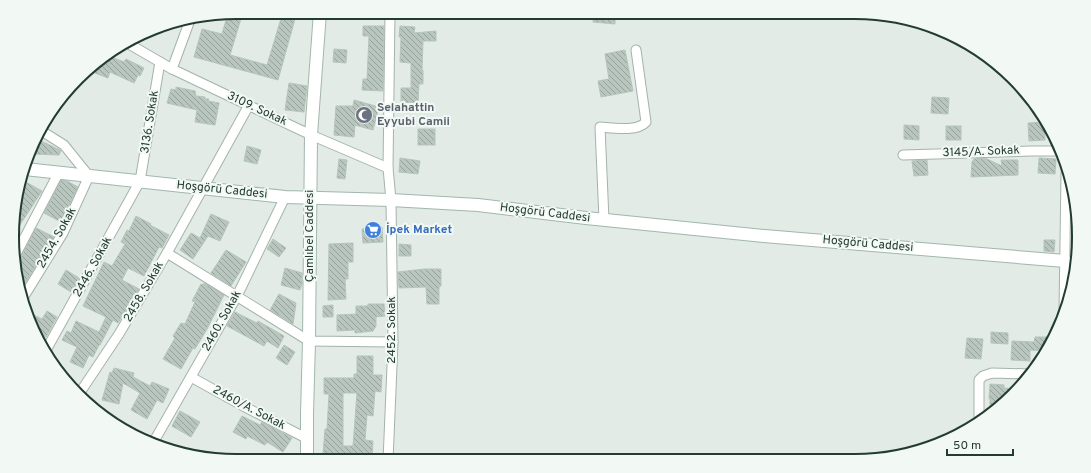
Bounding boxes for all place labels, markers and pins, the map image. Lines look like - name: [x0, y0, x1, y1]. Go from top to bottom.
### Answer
- place label: Selahattin Eyyubi Camii: [377, 100, 450, 130]
- mosque icon: Selahattin Eyyubi Camii: [354, 105, 374, 125]
- supermarket icon: İpek Market: [363, 220, 383, 240]
- place label: İpek Market: [386, 222, 452, 238]

